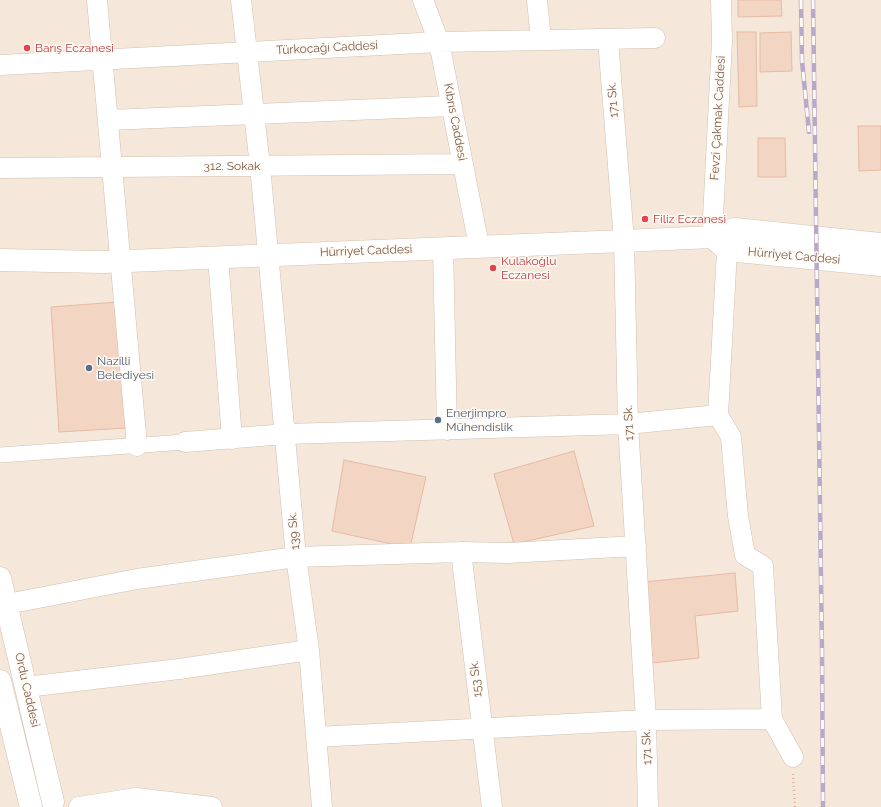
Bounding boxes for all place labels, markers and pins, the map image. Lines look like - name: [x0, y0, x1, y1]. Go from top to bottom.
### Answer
- place label: Barış Eczanesi: [35, 41, 114, 55]
- marker: Barış Eczanesi: [22, 43, 32, 53]
- place label: Filiz Eczanesi: [653, 212, 726, 226]
- marker: Filiz Eczanesi: [640, 214, 650, 224]
- place label: Kulakoğlu Eczanesi: [501, 254, 556, 282]
- marker: Kulakoğlu Eczanesi: [488, 263, 498, 273]
- place label: Nazilli Belediyesi: [97, 354, 154, 382]
- marker: Nazilli Belediyesi: [84, 363, 94, 373]
- place label: Enerjimpro Mühendislik: [446, 406, 513, 434]
- marker: Enerjimpro Mühendislik: [433, 415, 443, 425]

